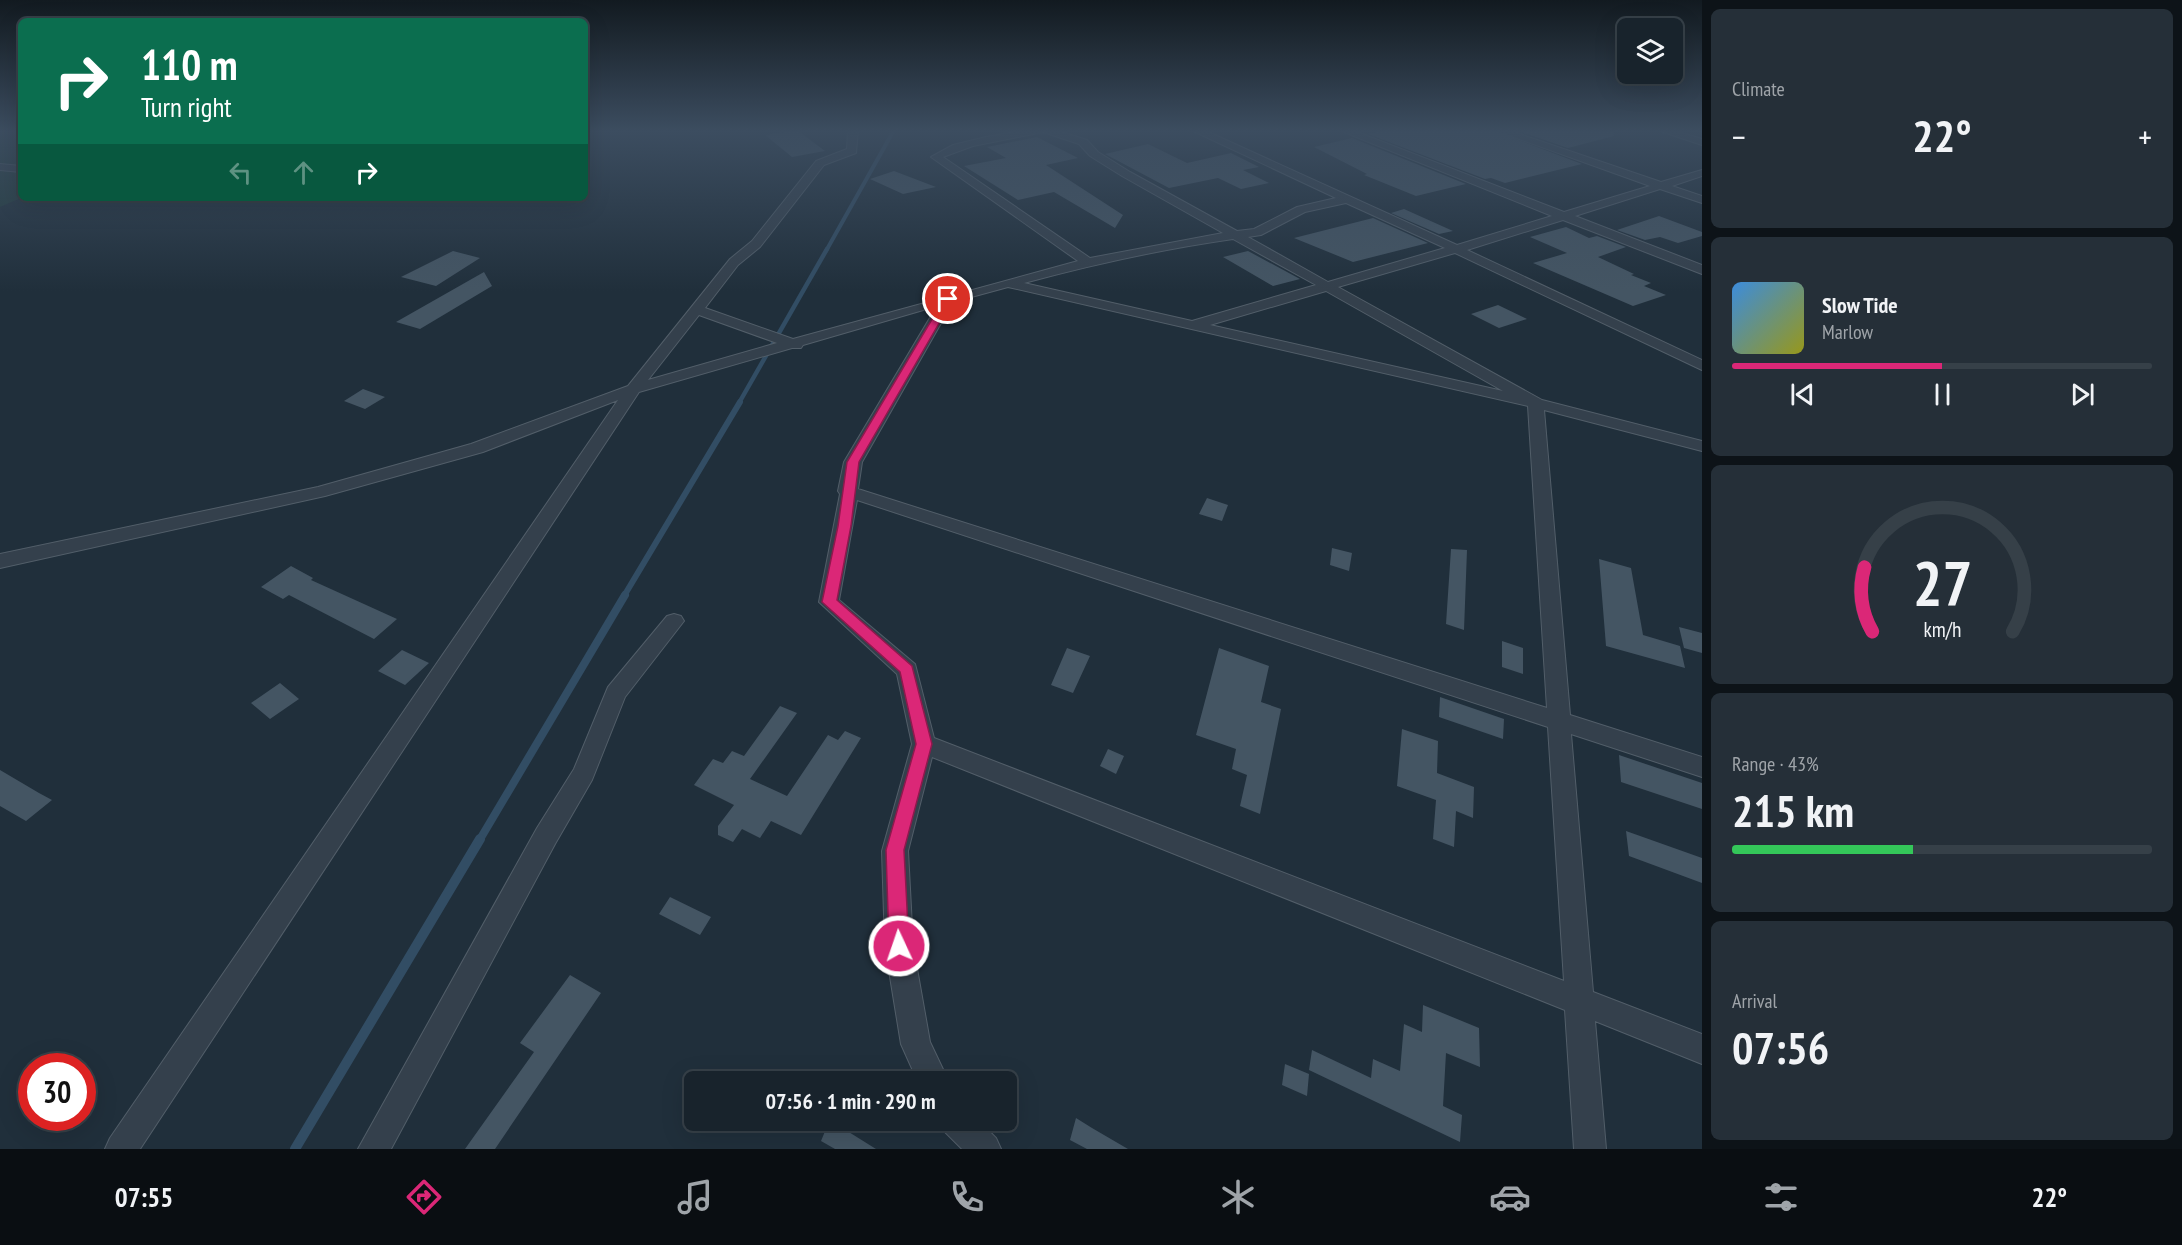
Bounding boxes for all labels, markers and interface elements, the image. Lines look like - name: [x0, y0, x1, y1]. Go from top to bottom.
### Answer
- map controls: [1617, 18, 1683, 84]
- button: layers: [1617, 18, 1683, 84]
- text: 110 m: [141, 37, 238, 92]
- icon: right: [42, 42, 120, 120]
- text: Climate: [1732, 76, 1785, 102]
- text: Turn right: [141, 90, 232, 124]
- text: 22°: [1912, 106, 1972, 164]
- text: −: [1732, 115, 1746, 158]
- text: +: [2138, 115, 2152, 158]
- icon: left: [224, 156, 257, 189]
- icon: ahead: [287, 156, 320, 189]
- icon: right: [350, 156, 383, 189]
- pin: [922, 273, 973, 324]
- icon: arrive: [931, 282, 964, 315]
- text: Slow Tide: [1822, 291, 1898, 319]
- text: Marlow: [1822, 319, 1873, 345]
- icon: previous: [1786, 378, 1819, 411]
- icon: pause: [1926, 378, 1959, 411]
- icon: next: [2066, 378, 2099, 411]
- text: 27: [1912, 542, 1972, 623]
- text: km/h: [1923, 615, 1961, 643]
- text: Range · 43%: [1732, 751, 1819, 777]
- text: 215 km: [1732, 781, 1854, 839]
- position arrow: [867, 914, 931, 978]
- text: Arrival: [1732, 988, 1777, 1014]
- text: 07:56: [1732, 1018, 1829, 1076]
- speed limit sign: 30: [18, 1053, 96, 1131]
- text: 07:56 · 1 min · 290 m: [765, 1087, 936, 1115]
- icon: directions: [403, 1176, 445, 1218]
- icon: music: [674, 1176, 716, 1218]
- icon: phone: [946, 1176, 988, 1218]
- icon: climate: [1217, 1176, 1259, 1218]
- icon: car: [1489, 1176, 1531, 1218]
- icon: filters: [1760, 1176, 1802, 1218]
- text: 07:55: [115, 1180, 173, 1214]
- text: 22°: [2032, 1180, 2067, 1214]

